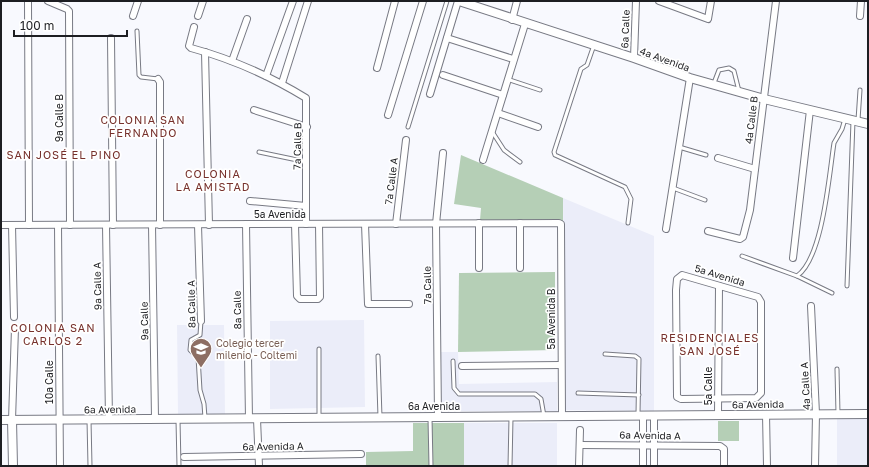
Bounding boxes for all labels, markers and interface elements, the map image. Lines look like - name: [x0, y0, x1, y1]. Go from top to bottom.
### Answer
- street label: 6a Calle: [618, 9, 632, 49]
- scale bar: [14, 12, 127, 38]
- text: 100 m: [20, 18, 54, 33]
- street label: 4a Avenida: [638, 44, 692, 74]
- street label: 9a Calle B: [53, 94, 65, 142]
- street label: 4a Calle B: [742, 95, 760, 145]
- district label: COLONIA SAN FERNANDO: [100, 113, 186, 139]
- street label: 7a Calle B: [291, 122, 303, 170]
- district label: SAN JOSÉ EL PINO: [6, 148, 122, 161]
- street label: 7a Calle A: [382, 157, 400, 205]
- district label: COLONIA LA AMISTAD: [176, 167, 250, 193]
- street label: 5a Avenida: [254, 208, 306, 220]
- street label: 9a Calle A: [91, 262, 103, 310]
- street label: 5a Avenida: [693, 262, 747, 288]
- street label: 7a Calle: [421, 266, 433, 304]
- street label: 8a Calle A: [185, 280, 197, 328]
- street label: 5a Avenida B: [545, 288, 557, 350]
- street label: 8a Calle: [231, 290, 243, 330]
- street label: 9a Calle: [138, 301, 150, 340]
- district label: COLONIA SAN CARLOS 2: [10, 321, 96, 347]
- district label: RESIDENCIALES SAN JOSÉ: [661, 331, 759, 357]
- school or university icon: Colegio tercer milenio - Coltemi: [188, 336, 214, 369]
- place label: Colegio tercer milenio - Coltemi: [216, 337, 297, 361]
- street label: 10a Calle: [43, 360, 55, 404]
- street label: 4a Calle A: [798, 361, 812, 410]
- street label: 5a Calle: [702, 367, 714, 405]
- street label: 6a Avenida: [732, 398, 784, 410]
- street label: 6a Avenida: [408, 400, 460, 412]
- street label: 6a Avenida: [84, 403, 136, 415]
- street label: 6a Avenida A: [619, 428, 681, 442]
- street label: 6a Avenida A: [242, 439, 304, 453]

